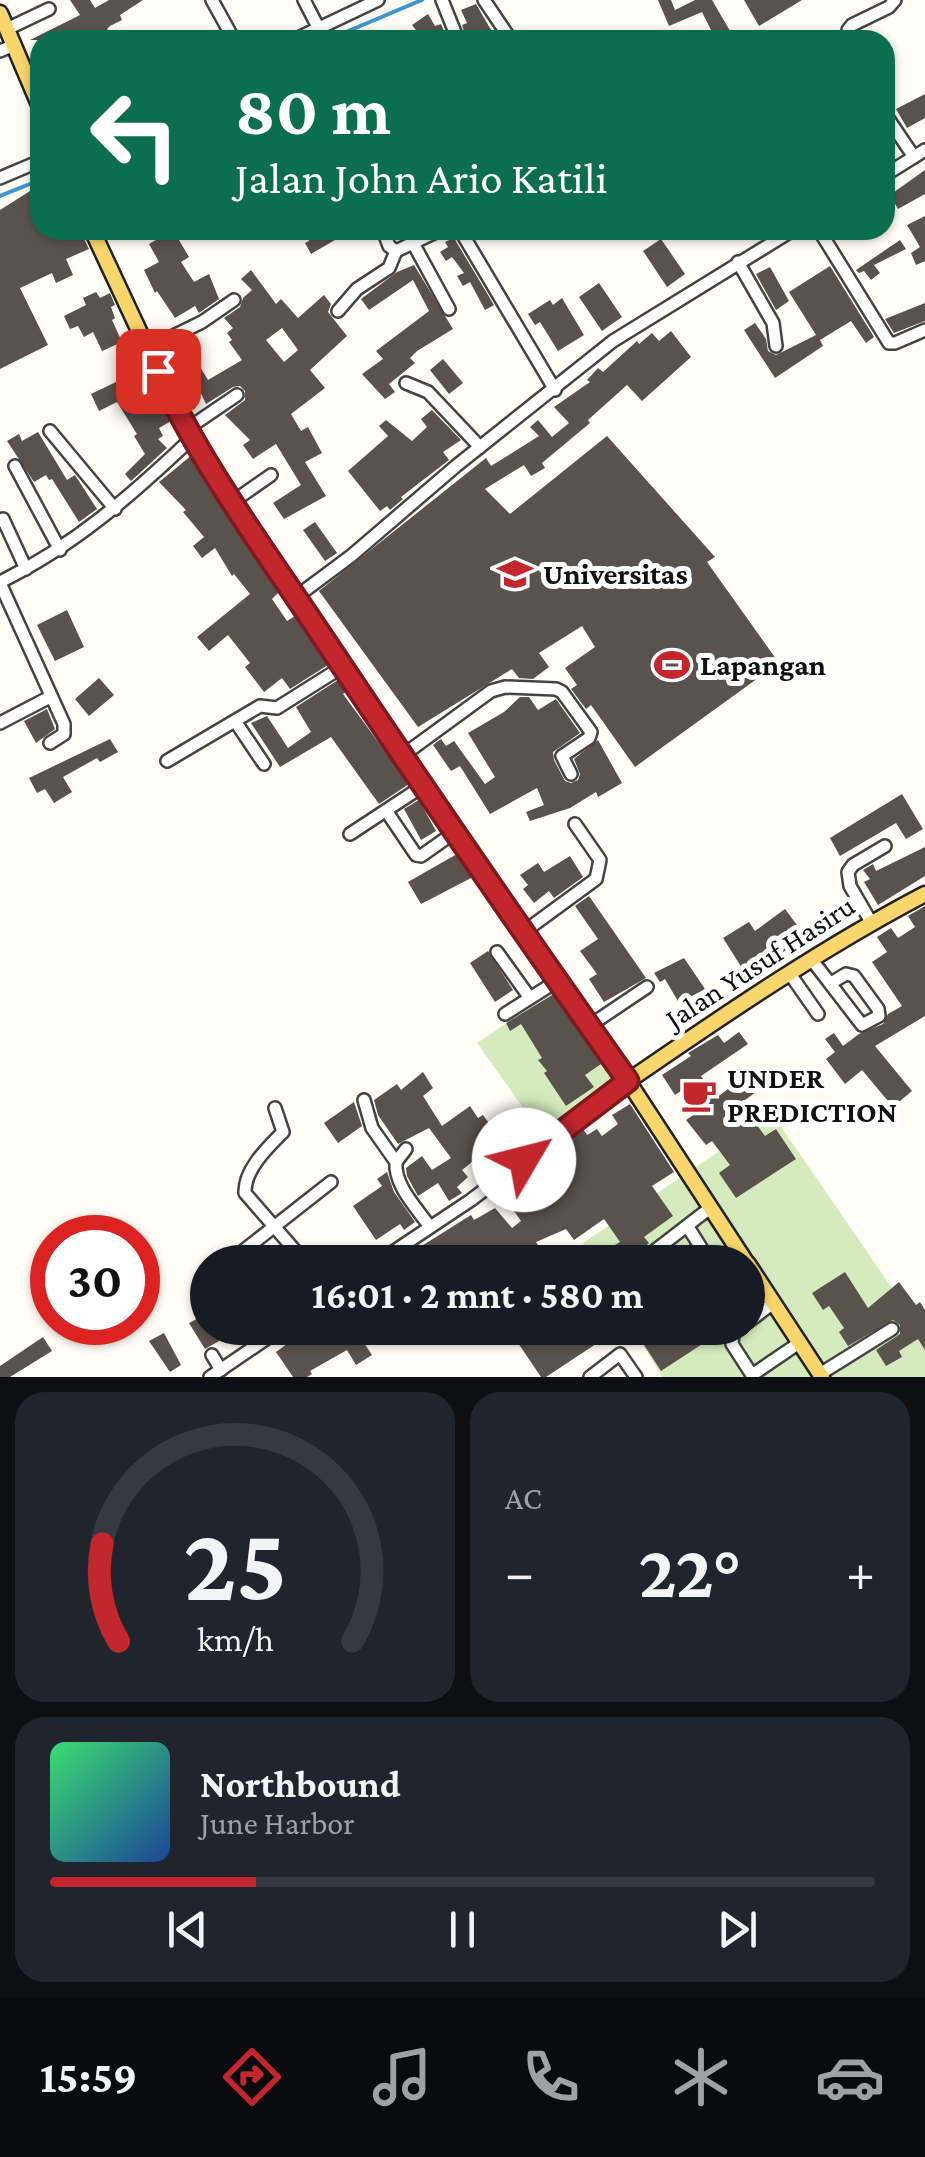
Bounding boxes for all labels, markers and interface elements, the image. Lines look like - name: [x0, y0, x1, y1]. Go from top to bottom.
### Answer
- icon: left: [70, 70, 200, 200]
- text: 80 m: [235, 71, 391, 149]
- text: Jalan John Ario Katili: [235, 153, 607, 203]
- pin: [116, 329, 201, 414]
- icon: arrive: [131, 344, 186, 399]
- school or university icon: Universitas: [496, 555, 534, 593]
- place label: Universitas: [543, 557, 688, 590]
- sports icon: Lapangan: [653, 646, 691, 684]
- place label: Lapangan: [700, 648, 826, 681]
- street label: Jalan Yusuf Hasiru: [657, 888, 860, 1037]
- place label: UNDER PREDICTION: [727, 1061, 897, 1128]
- cafe icon: UNDER PREDICTION: [680, 1076, 718, 1114]
- position arrow: [472, 1108, 576, 1212]
- speed limit sign: 30: [30, 1215, 160, 1345]
- text: 16:01 · 2 mnt · 580 m: [312, 1274, 643, 1316]
- text: AC: [505, 1480, 542, 1516]
- text: 25: [183, 1506, 287, 1621]
- text: 22°: [638, 1530, 742, 1613]
- text: −: [505, 1542, 534, 1603]
- text: +: [846, 1542, 875, 1603]
- text: km/h: [196, 1619, 274, 1659]
- text: Northbound: [200, 1763, 401, 1805]
- text: June Harbor: [200, 1805, 355, 1841]
- icon: previous: [160, 1902, 215, 1957]
- icon: pause: [435, 1902, 490, 1957]
- icon: next: [710, 1902, 765, 1957]
- icon: directions: [217, 2042, 287, 2112]
- icon: music: [367, 2042, 437, 2112]
- icon: phone: [516, 2042, 586, 2112]
- icon: climate: [666, 2042, 736, 2112]
- icon: car: [815, 2042, 885, 2112]
- text: 15:59: [40, 2052, 137, 2102]

